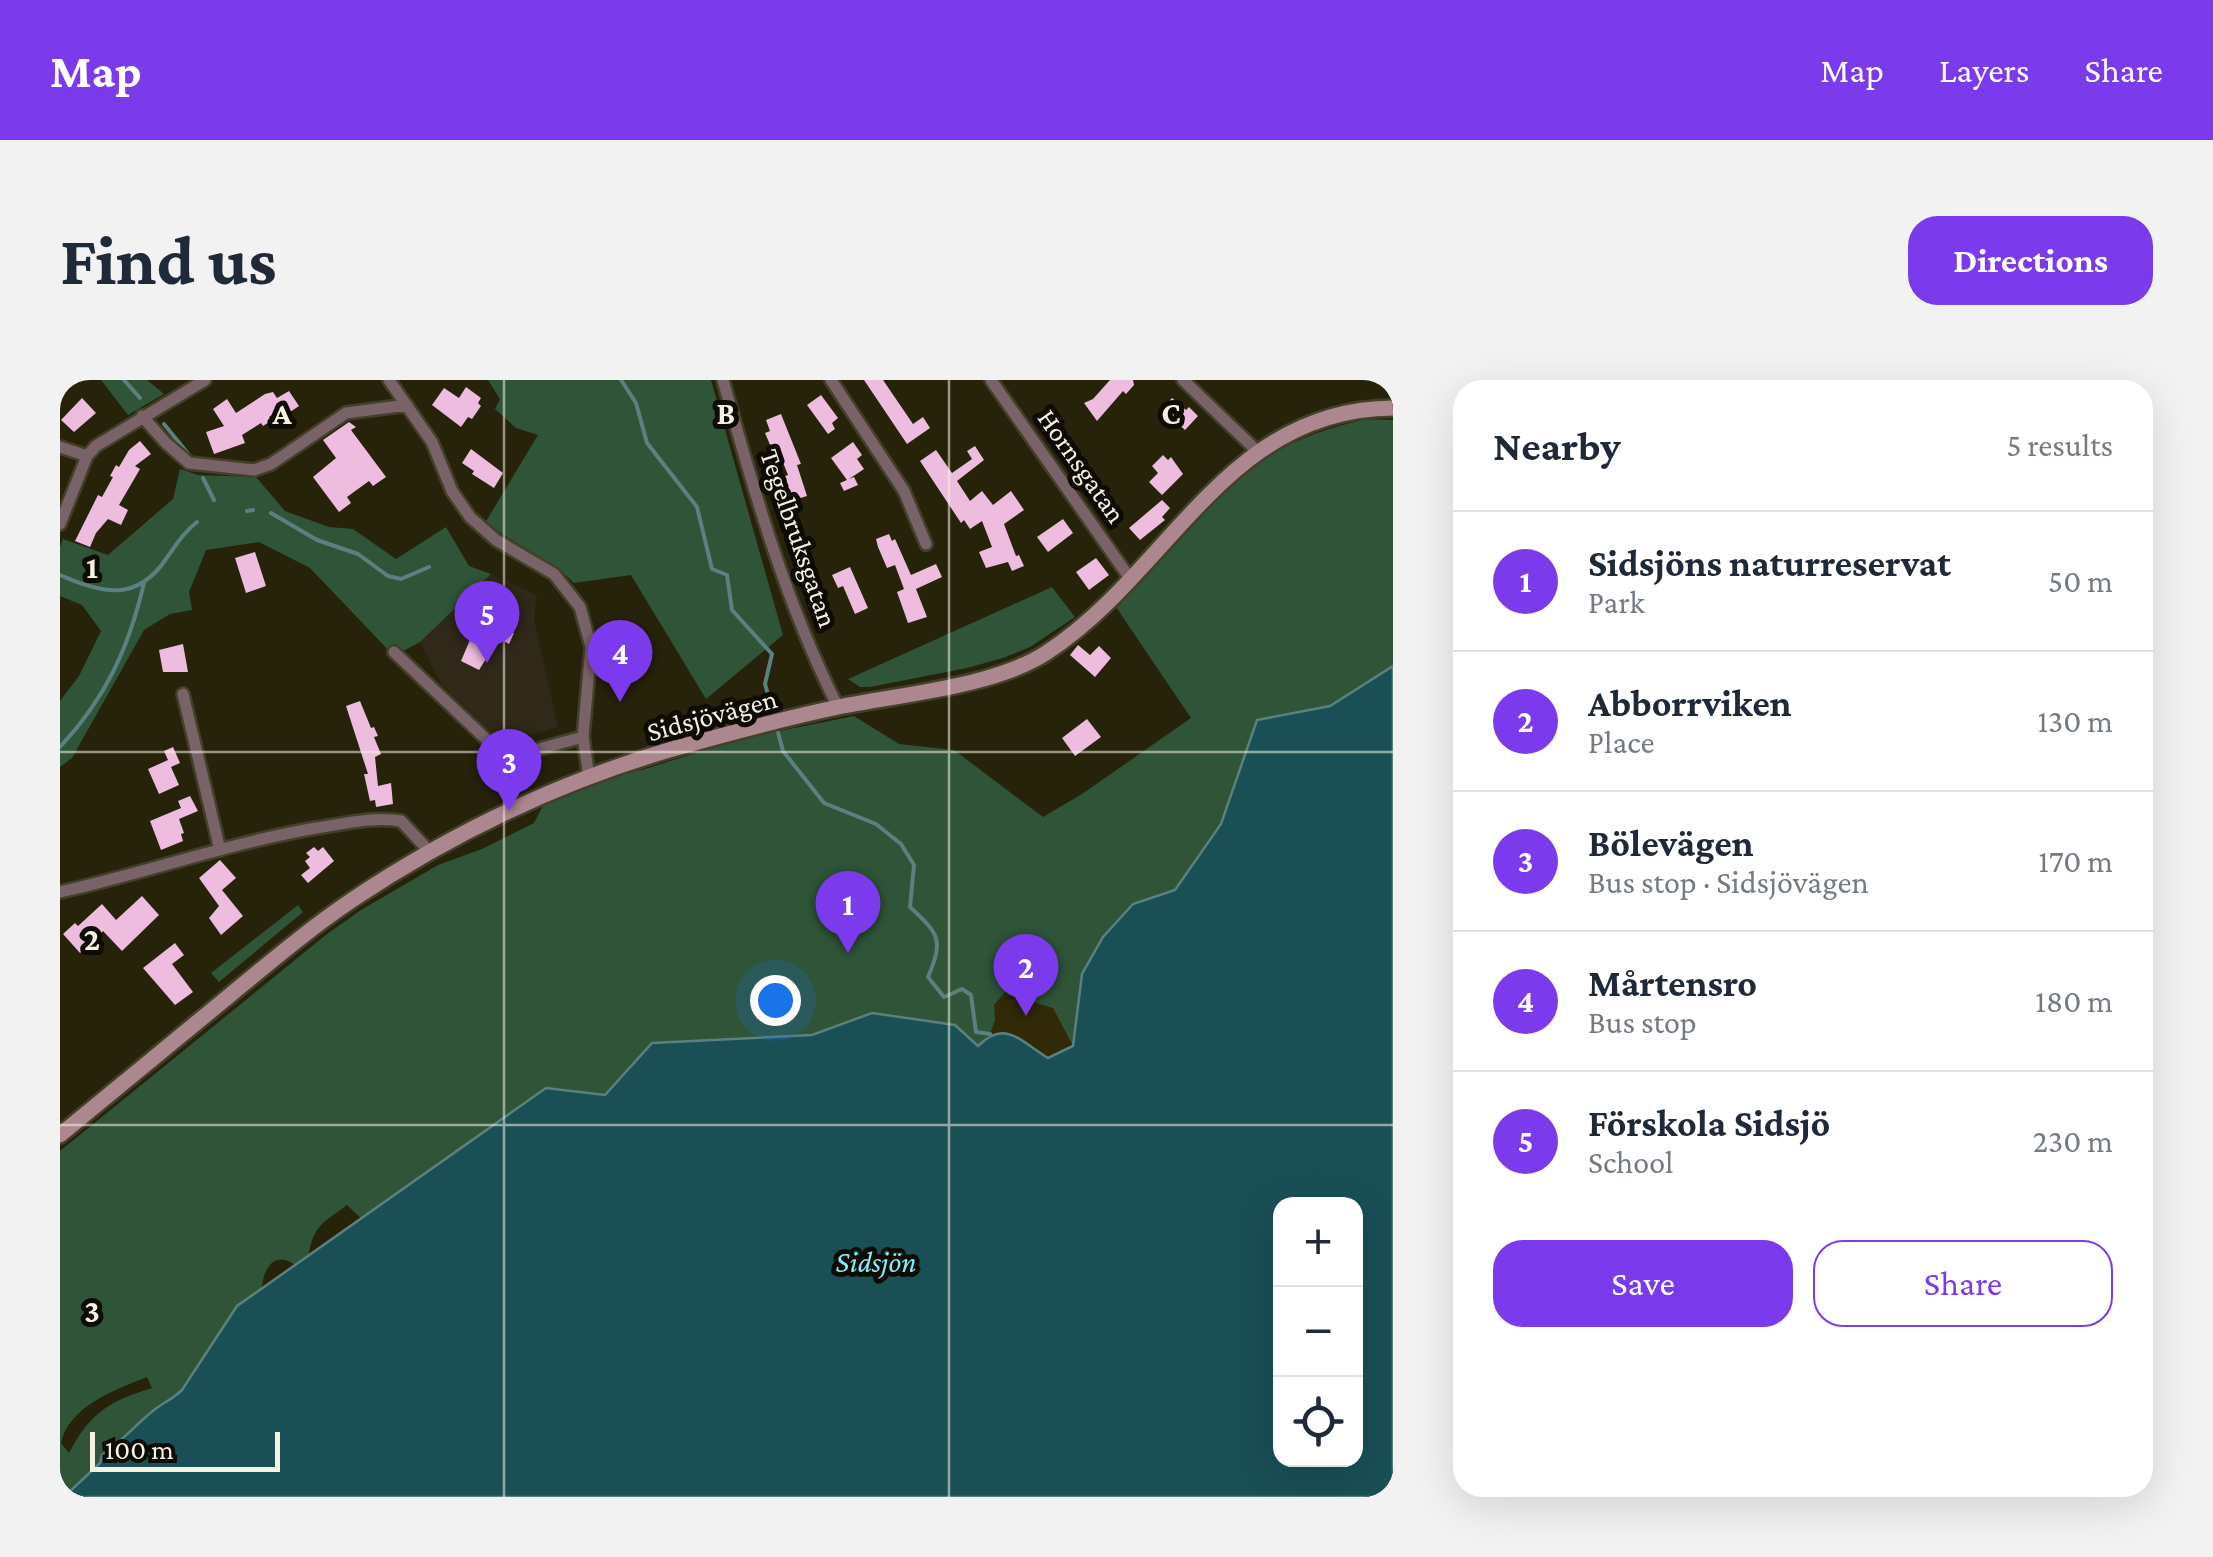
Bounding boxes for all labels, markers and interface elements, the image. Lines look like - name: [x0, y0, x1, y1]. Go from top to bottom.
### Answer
- text: Map: [50, 44, 142, 97]
- text: Map: [1820, 51, 1884, 90]
- text: Layers: [1939, 51, 2030, 90]
- text: Share: [2085, 51, 2163, 90]
- button: Directions: [1908, 216, 2153, 305]
- text: Find us: [60, 221, 276, 299]
- text: A: [271, 395, 292, 431]
- text: B: [717, 395, 735, 431]
- text: C: [1161, 395, 1181, 431]
- street label: Hornsgatan: [1032, 403, 1132, 529]
- text: Nearby: [1493, 422, 1621, 469]
- text: 5 results: [2006, 427, 2113, 463]
- street label: Tegelbruksgatan: [754, 445, 844, 631]
- text: Sidsjöns naturreservat: [1588, 542, 1951, 584]
- text: 1: [86, 549, 98, 585]
- text: 1: [1520, 563, 1531, 599]
- text: 50 m: [2048, 563, 2113, 599]
- pin: 5: [454, 580, 520, 663]
- text: Park: [1588, 584, 1645, 620]
- pin: 4: [588, 620, 652, 702]
- text: Abborrviken: [1588, 682, 1792, 724]
- street label: Sidsjövägen: [644, 683, 780, 747]
- text: 2: [1517, 703, 1534, 739]
- text: 130 m: [2037, 703, 2113, 739]
- text: Place: [1588, 724, 1654, 760]
- pin: 3: [476, 728, 542, 811]
- text: Bölevägen: [1588, 822, 1754, 864]
- text: 3: [1518, 843, 1533, 879]
- text: 170 m: [2038, 843, 2113, 879]
- text: Bus stop · Sidsjövägen: [1588, 864, 1869, 900]
- pin: 1: [816, 870, 880, 953]
- text: 2: [84, 921, 100, 957]
- pin: 2: [994, 934, 1058, 1016]
- text: Mårtensro: [1588, 962, 1757, 1004]
- your location: [750, 975, 801, 1026]
- text: 4: [1517, 983, 1534, 1019]
- text: 180 m: [2035, 983, 2113, 1019]
- text: Bus stop: [1588, 1004, 1697, 1040]
- text: Förskola Sidsjö: [1588, 1102, 1830, 1144]
- text: 5: [1518, 1123, 1533, 1159]
- text: 230 m: [2033, 1123, 2113, 1159]
- text: School: [1588, 1144, 1673, 1180]
- map controls: [1273, 1197, 1363, 1467]
- button: +: [1273, 1197, 1363, 1287]
- button: Save: [1493, 1240, 1793, 1327]
- button: Share: [1813, 1240, 2113, 1327]
- water label: Sidsjön: [835, 1245, 917, 1279]
- button: −: [1273, 1287, 1363, 1377]
- text: 3: [84, 1293, 100, 1329]
- button: locate: [1273, 1377, 1363, 1467]
- scale bar: [90, 1427, 280, 1472]
- text: 100 m: [105, 1434, 174, 1465]

